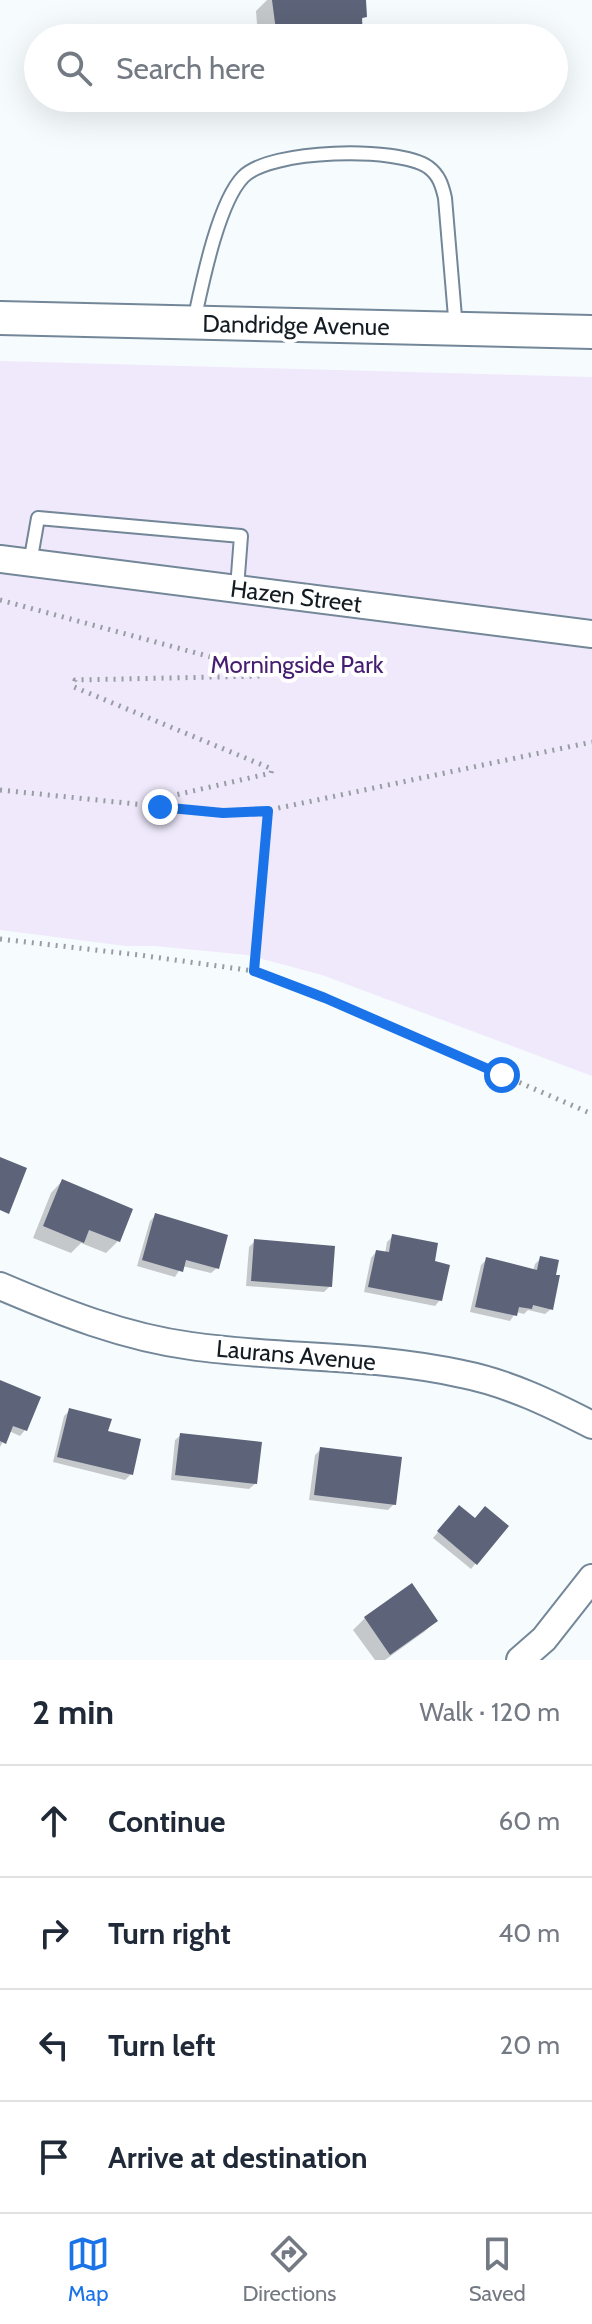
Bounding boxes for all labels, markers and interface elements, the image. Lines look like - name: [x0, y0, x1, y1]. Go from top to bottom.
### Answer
- search box: [24, 24, 568, 112]
- icon: search: [52, 46, 96, 90]
- text: Search here: [116, 50, 265, 87]
- street label: Dandridge Avenue: [202, 309, 390, 341]
- street label: Hazen Street: [229, 574, 363, 618]
- park label: Morningside Park: [210, 650, 384, 679]
- route end: [142, 789, 178, 825]
- route start: [484, 1057, 520, 1093]
- street label: Laurans Avenue: [215, 1334, 377, 1376]
- text: 2 min: [32, 1691, 114, 1733]
- text: Walk · 120 m: [419, 1696, 560, 1728]
- icon: ahead: [32, 1799, 76, 1843]
- text: Continue: [108, 1803, 225, 1840]
- text: 60 m: [498, 1805, 560, 1837]
- icon: right: [32, 1911, 76, 1955]
- text: Turn right: [108, 1915, 231, 1952]
- text: 40 m: [498, 1917, 560, 1949]
- icon: left: [32, 2023, 76, 2067]
- text: Turn left: [108, 2027, 216, 2064]
- text: 20 m: [500, 2029, 560, 2061]
- icon: arrive: [32, 2135, 76, 2179]
- text: Arrive at destination: [108, 2139, 368, 2176]
- tab: Map: [66, 2232, 110, 2307]
- tab: Directions: [242, 2232, 336, 2307]
- tab: Saved: [469, 2232, 526, 2307]

